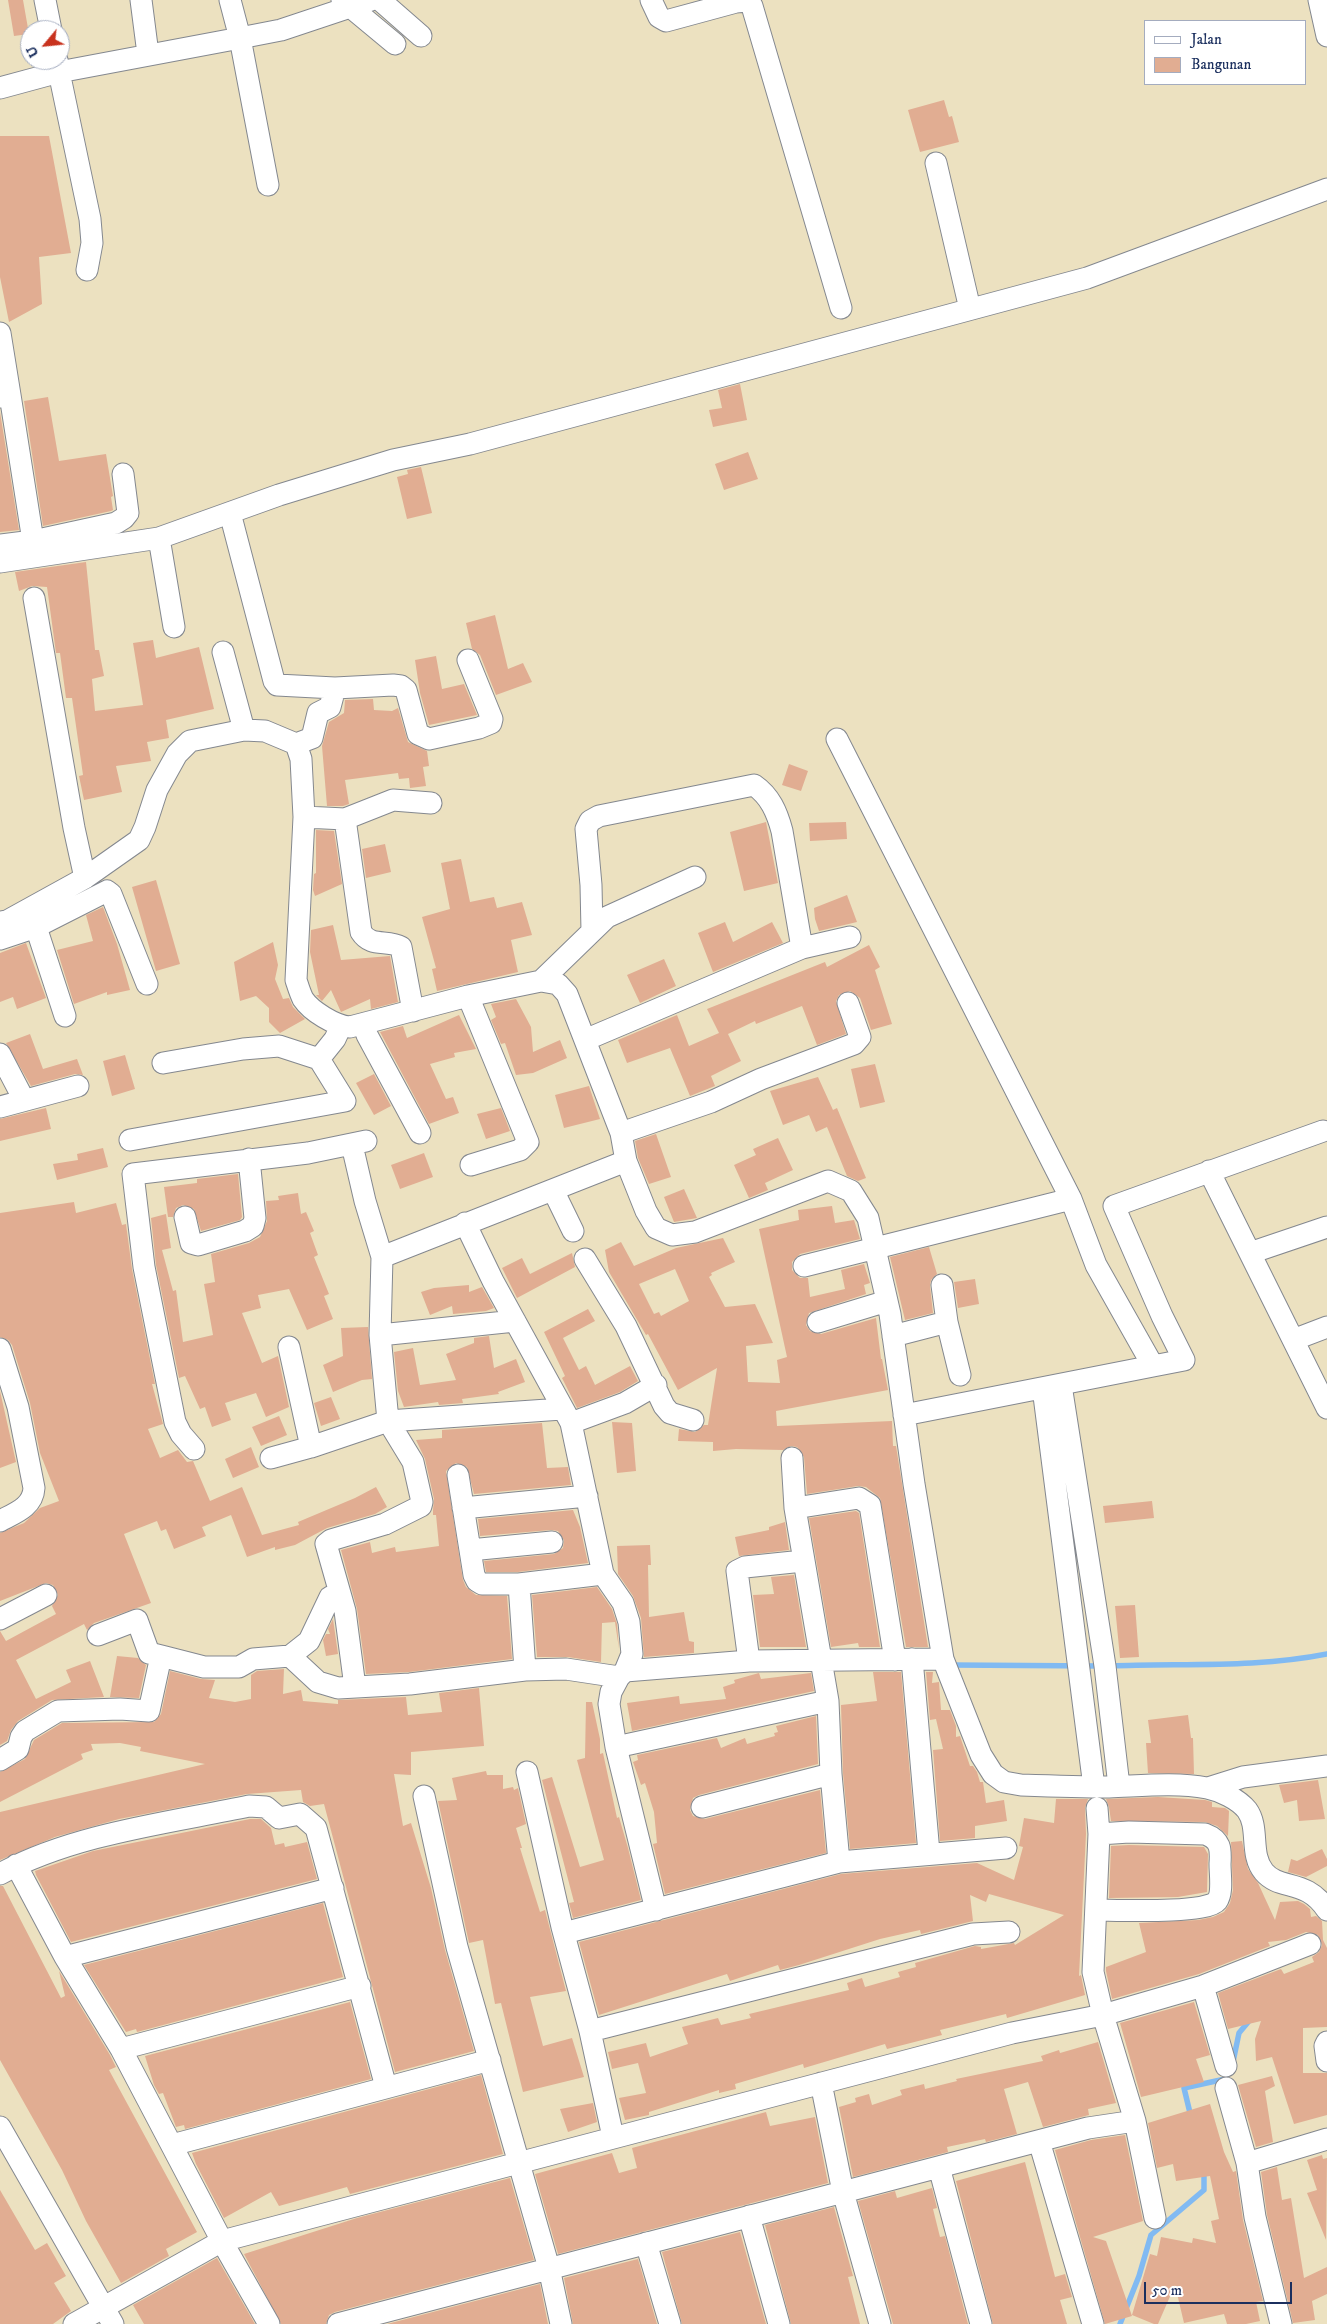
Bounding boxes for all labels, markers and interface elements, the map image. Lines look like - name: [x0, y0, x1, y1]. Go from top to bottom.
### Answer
- north arrow: [20, 20, 70, 70]
- legend: [1144, 20, 1307, 85]
- text: Jalan: [1191, 30, 1222, 49]
- text: U: [22, 43, 43, 61]
- text: Bangunan: [1191, 55, 1251, 74]
- scale bar: [1147, 2272, 1294, 2304]
- text: 50 m: [1152, 2281, 1182, 2300]

